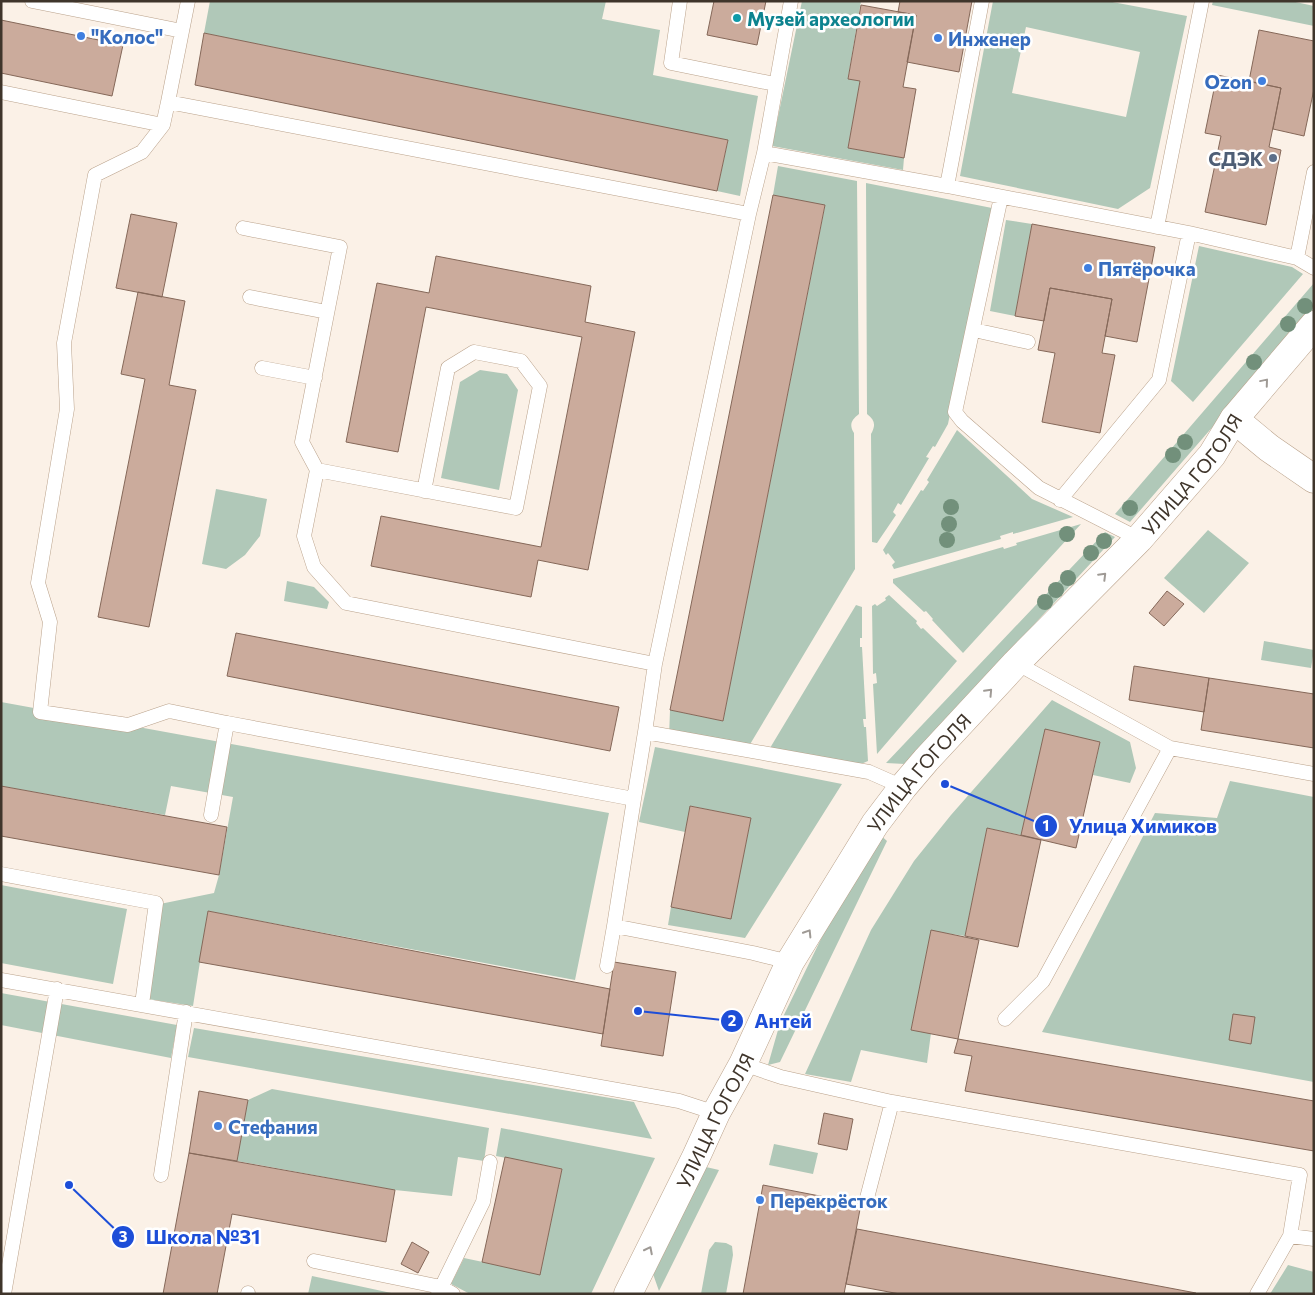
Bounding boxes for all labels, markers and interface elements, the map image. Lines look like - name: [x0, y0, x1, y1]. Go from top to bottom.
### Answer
- place label: Музей археологии: [747, 7, 915, 30]
- marker: Музей археологии: [731, 12, 743, 24]
- place label: "Колос": [91, 25, 163, 48]
- place label: Инженер: [948, 27, 1031, 50]
- marker: "Колос": [75, 30, 87, 42]
- marker: Инженер: [932, 32, 944, 44]
- place label: Ozon: [1204, 70, 1252, 93]
- marker: Ozon: [1256, 75, 1268, 87]
- place label: СДЭК: [1208, 147, 1263, 170]
- marker: СДЭК: [1267, 152, 1279, 164]
- place label: Пятёрочка: [1098, 257, 1196, 280]
- marker: Пятёрочка: [1082, 262, 1094, 274]
- one-way arrow: [1260, 378, 1269, 387]
- street label: УЛИЦА ГОГОЛЯ: [1136, 409, 1246, 540]
- one-way arrow: [1097, 573, 1106, 582]
- one-way arrow: [983, 689, 992, 698]
- street label: УЛИЦА ГОГОЛЯ: [861, 708, 975, 836]
- callout: Улица Химиков: [1034, 809, 1227, 844]
- text: Улица Химиков: [1069, 813, 1217, 837]
- text: 1: [1043, 816, 1049, 834]
- one-way arrow: [801, 929, 811, 938]
- callout: Антей: [719, 1004, 822, 1039]
- text: Антей: [754, 1008, 812, 1032]
- text: 2: [728, 1011, 736, 1029]
- street label: УЛИЦА ГОГОЛЯ: [671, 1049, 758, 1192]
- place label: Стефания: [228, 1115, 318, 1138]
- marker: Стефания: [212, 1120, 224, 1132]
- place label: Перекрёсток: [770, 1189, 888, 1212]
- marker: Перекрёсток: [754, 1194, 766, 1206]
- callout: Школа №31: [110, 1220, 270, 1255]
- text: Школа №31: [146, 1224, 260, 1248]
- text: 3: [119, 1227, 128, 1245]
- one-way arrow: [643, 1246, 653, 1255]

